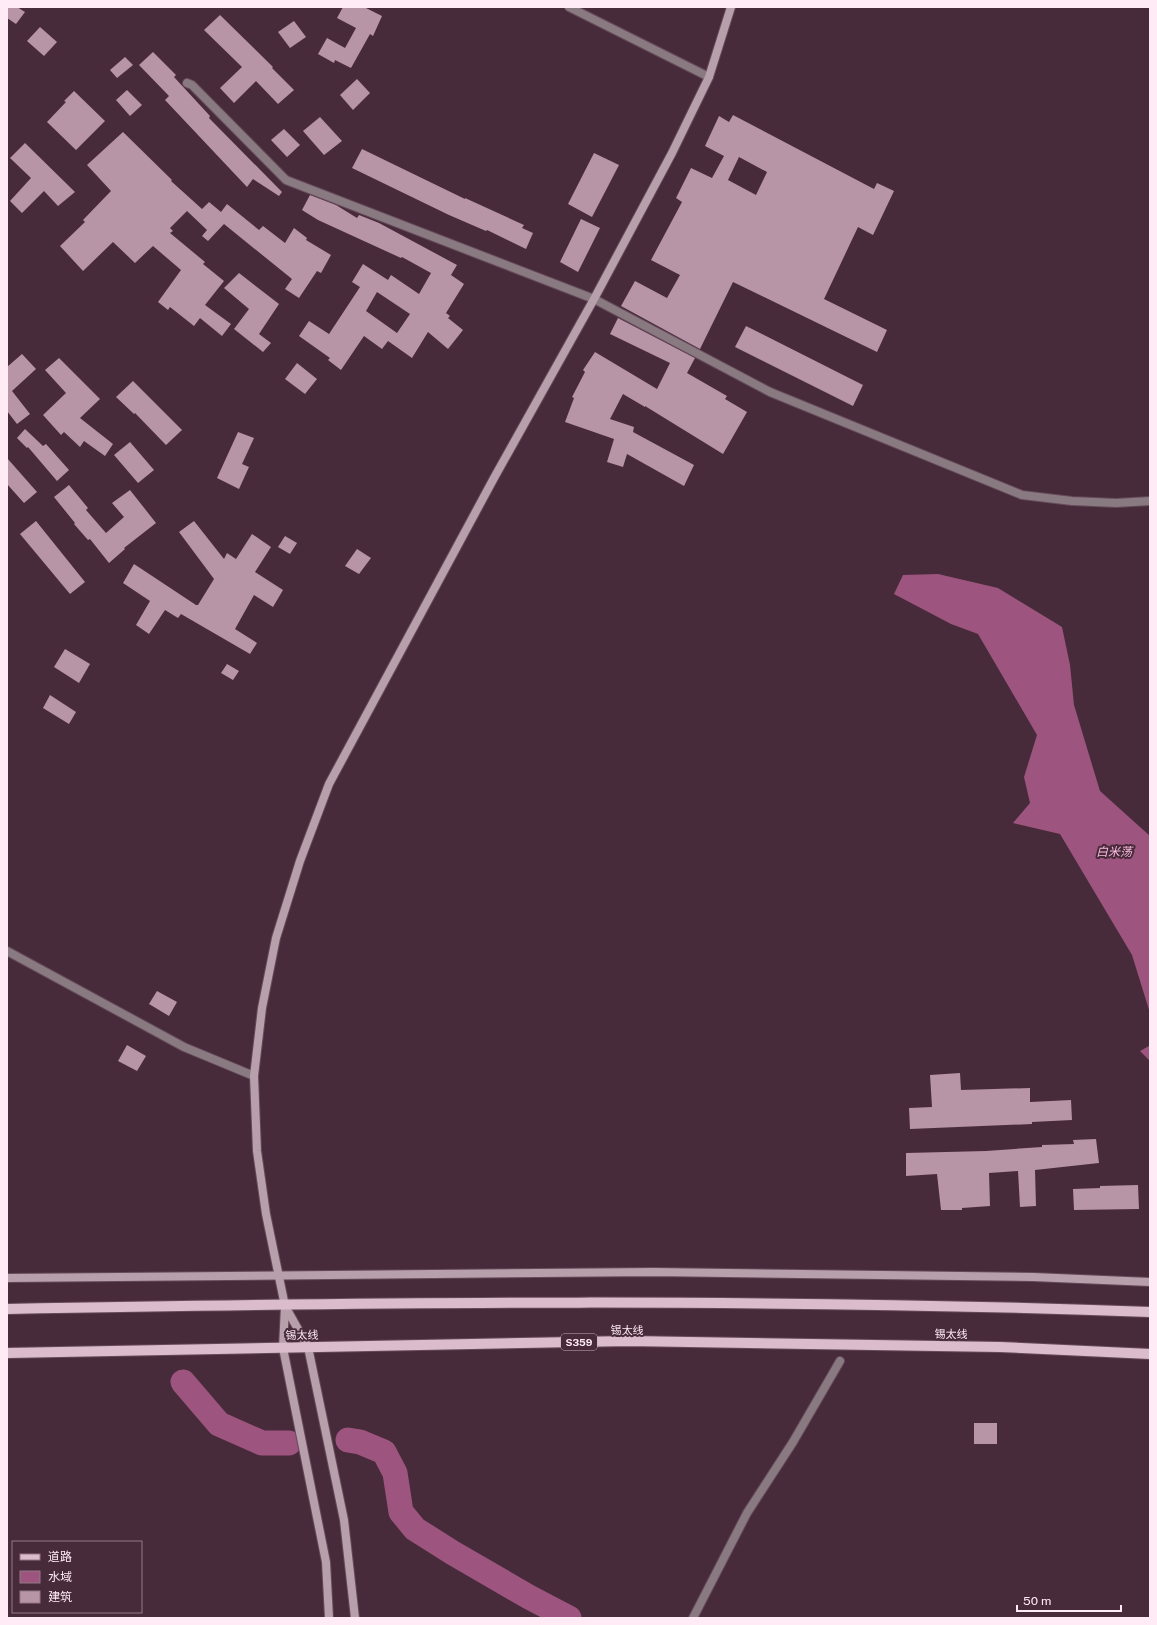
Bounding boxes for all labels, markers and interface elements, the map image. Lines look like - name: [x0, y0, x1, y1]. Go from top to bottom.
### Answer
- water label: 白米荡: [1096, 845, 1134, 859]
- street label: 锡太线: [611, 1324, 644, 1336]
- street label: 锡太线: [934, 1328, 968, 1340]
- street label: 锡太线: [285, 1329, 319, 1341]
- road number: S359: [561, 1334, 597, 1350]
- legend: [12, 1541, 142, 1613]
- text: 道路: [48, 1550, 72, 1564]
- text: 水域: [48, 1570, 72, 1584]
- scale bar: [1017, 1587, 1121, 1613]
- text: 建筑: [48, 1590, 72, 1604]
- text: 50 m: [1023, 1594, 1051, 1608]

